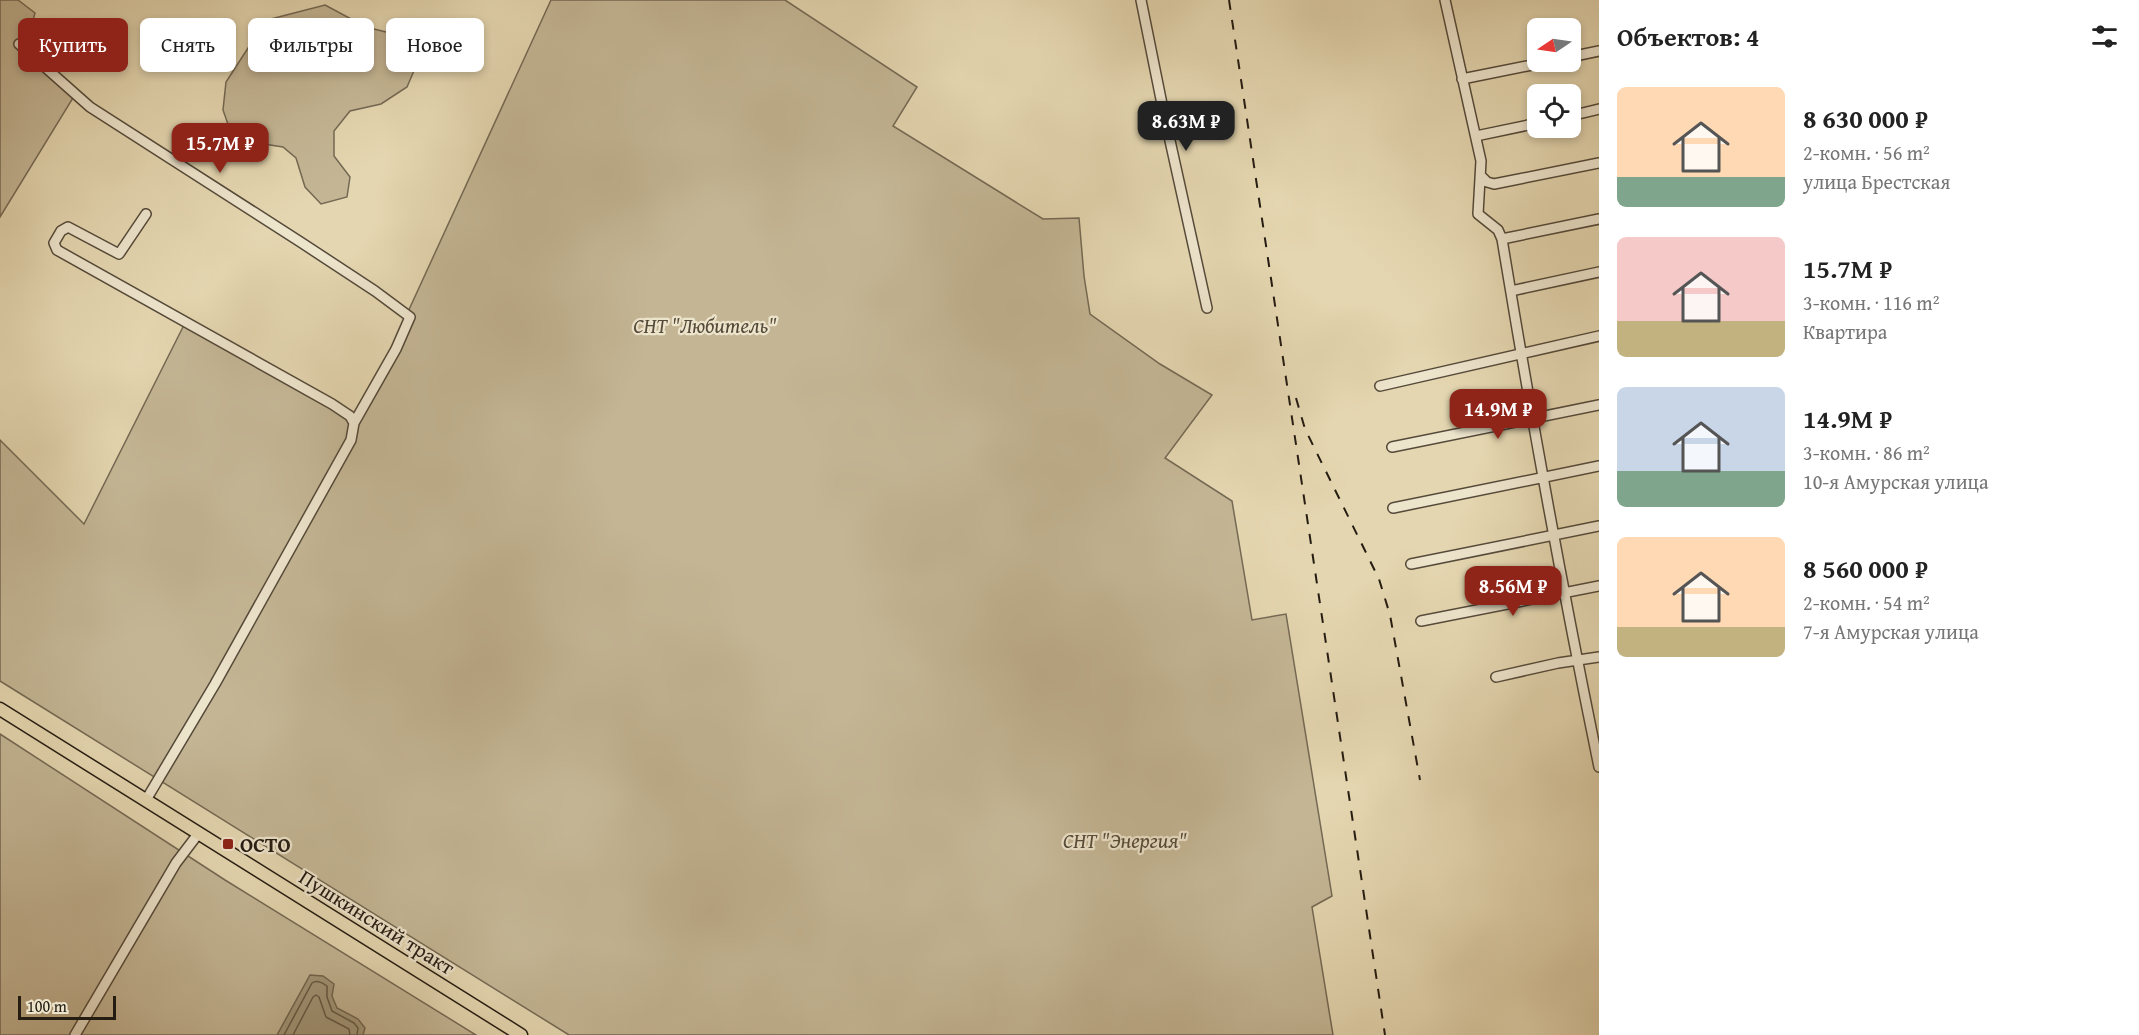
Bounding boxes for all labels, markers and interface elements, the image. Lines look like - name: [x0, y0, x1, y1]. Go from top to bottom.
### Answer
- text: Объектов: 4: [1617, 17, 1760, 56]
- chip: Купить: [18, 18, 128, 72]
- chip: Снять: [140, 18, 236, 72]
- chip: Фильтры: [248, 18, 374, 72]
- chip: Новое: [386, 18, 484, 72]
- north arrow: [1527, 18, 1581, 72]
- map controls: [1527, 18, 1581, 138]
- icon: filters: [2088, 20, 2121, 53]
- button: locate: [1527, 84, 1581, 138]
- text: 8 630 000 ₽: [1803, 99, 1928, 138]
- pin: 8.63M ₽: [1131, 101, 1241, 152]
- text: 8.63M ₽: [1152, 106, 1220, 135]
- icon: home: [1665, 111, 1737, 183]
- pin: 15.7M ₽: [165, 123, 275, 174]
- text: 15.7M ₽: [186, 128, 254, 157]
- text: 2-комн. · 56 m²: [1803, 138, 1930, 167]
- text: улица Брестская: [1803, 167, 1950, 196]
- text: 15.7M ₽: [1803, 249, 1892, 288]
- icon: home: [1665, 261, 1737, 333]
- text: 3-комн. · 116 m²: [1803, 288, 1939, 317]
- park label: СНТ "Любитель": [633, 310, 777, 341]
- text: Квартира: [1803, 317, 1887, 346]
- pin: 14.9M ₽: [1443, 389, 1553, 440]
- text: 14.9M ₽: [1464, 394, 1532, 423]
- text: 14.9M ₽: [1803, 399, 1892, 438]
- icon: home: [1665, 411, 1737, 483]
- text: 3-комн. · 86 m²: [1803, 438, 1930, 467]
- text: 10-я Амурская улица: [1803, 467, 1988, 496]
- text: 8 560 000 ₽: [1803, 549, 1928, 588]
- icon: home: [1665, 561, 1737, 633]
- pin: 8.56M ₽: [1458, 566, 1568, 617]
- text: 8.56M ₽: [1479, 571, 1547, 600]
- text: 2-комн. · 54 m²: [1803, 588, 1930, 617]
- text: 7-я Амурская улица: [1803, 617, 1979, 646]
- park label: СНТ "Энергия": [1063, 825, 1188, 856]
- place label: ОСТО: [240, 829, 291, 860]
- marker: ОСТО: [221, 837, 235, 851]
- street label: Пушкинский тракт: [293, 862, 461, 982]
- scale bar: [18, 993, 116, 1020]
- text: 100 m: [27, 994, 67, 1018]

